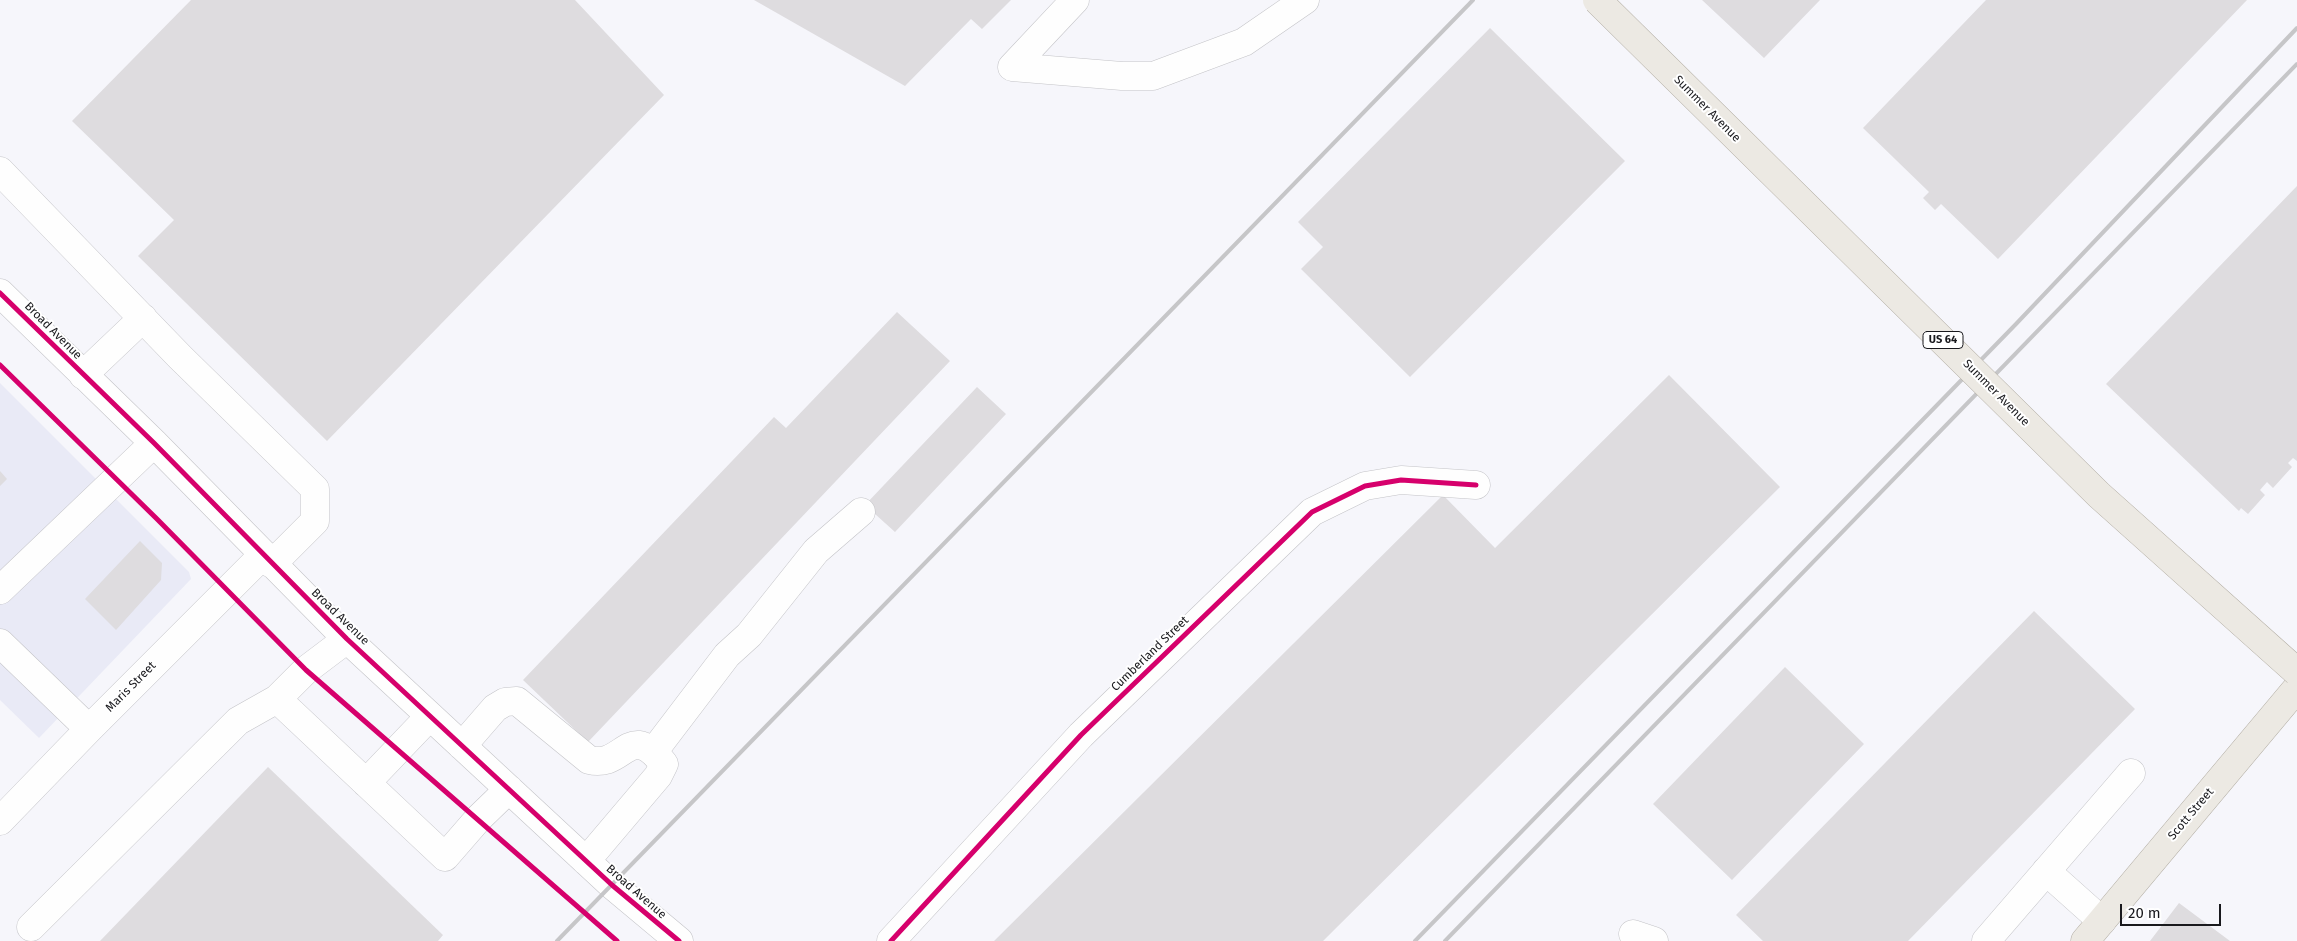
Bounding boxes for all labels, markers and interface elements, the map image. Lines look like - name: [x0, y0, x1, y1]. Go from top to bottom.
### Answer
- street label: Summer Avenue: [1671, 73, 1743, 145]
- street label: Broad Avenue: [21, 299, 85, 363]
- road number: US 64: [1923, 332, 1963, 348]
- street label: Summer Avenue: [1960, 357, 2032, 429]
- street label: Broad Avenue: [308, 586, 372, 648]
- street label: Cumberland Street: [1108, 613, 1192, 695]
- street label: Maris Street: [103, 659, 159, 715]
- street label: Scott Street: [2165, 785, 2217, 843]
- street label: Broad Avenue: [603, 862, 669, 922]
- scale bar: [2122, 894, 2223, 926]
- text: 20 m: [2128, 904, 2161, 922]

